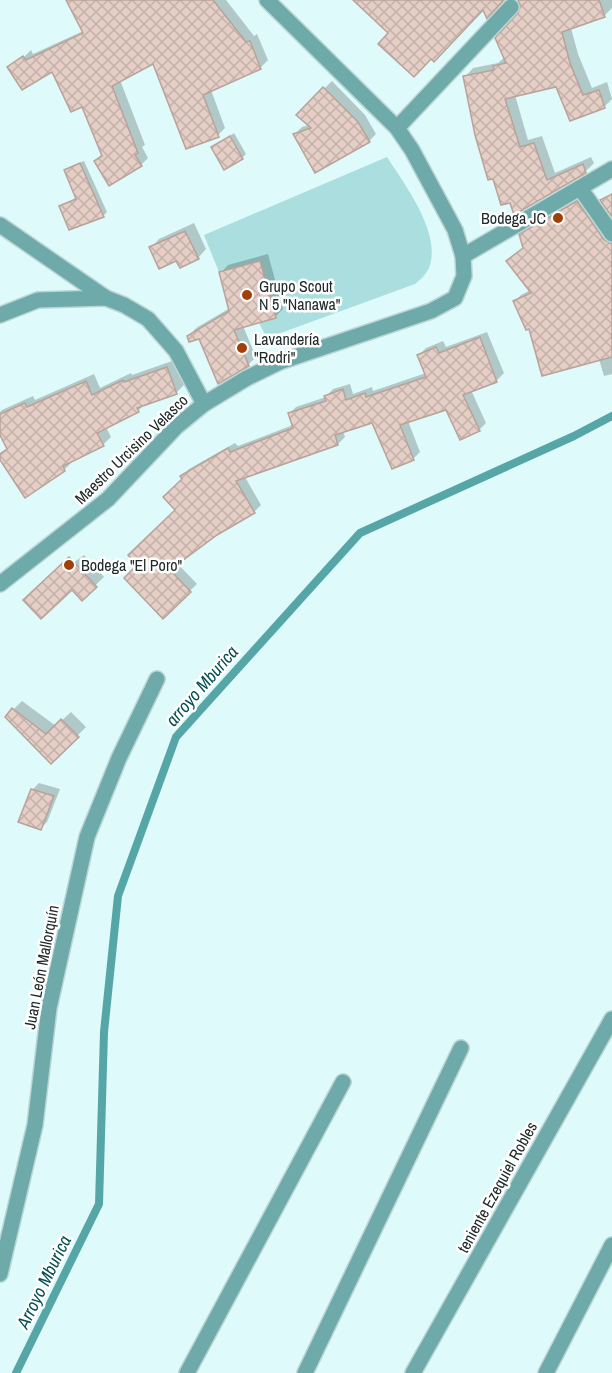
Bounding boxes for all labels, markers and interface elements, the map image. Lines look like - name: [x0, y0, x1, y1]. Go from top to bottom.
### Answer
- place label: Bodega JC: [481, 207, 546, 229]
- marker: Bodega JC: [551, 211, 565, 225]
- place label: Grupo Scout N 5 "Nanawa": [259, 275, 341, 315]
- marker: Grupo Scout N 5 "Nanawa": [240, 288, 254, 302]
- place label: Lavandería "Rodri": [254, 328, 320, 368]
- marker: Lavandería "Rodri": [235, 341, 249, 355]
- street label: Maestro Urcisino Velasco: [70, 389, 192, 509]
- place label: Bodega "El Poro": [81, 554, 183, 576]
- marker: Bodega "El Poro": [62, 558, 76, 572]
- water label: arroyo Mburica: [160, 640, 244, 731]
- street label: Juan León Mallorquín: [18, 903, 64, 1031]
- street label: teniente Ezequiel Robles: [452, 1118, 542, 1256]
- water label: Arroyo Mburica: [10, 1231, 77, 1333]

